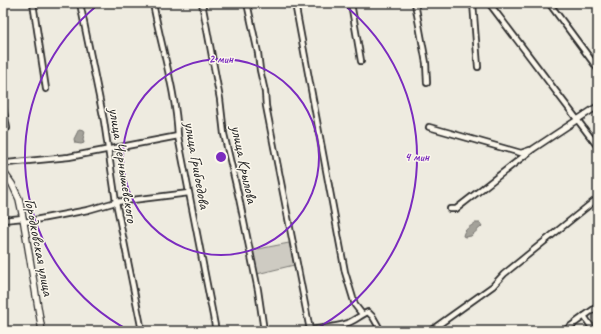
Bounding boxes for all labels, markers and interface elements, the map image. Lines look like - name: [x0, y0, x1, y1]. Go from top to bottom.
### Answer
- text: 2 мин: [209, 51, 234, 67]
- street label: улица Чернышевского: [104, 105, 142, 225]
- street label: улица Грибоедова: [179, 119, 215, 212]
- street label: улица Крылова: [226, 122, 262, 207]
- text: 4 мин: [405, 149, 430, 165]
- centre of rings: [214, 150, 228, 164]
- street label: Городковская улица: [20, 197, 59, 299]

